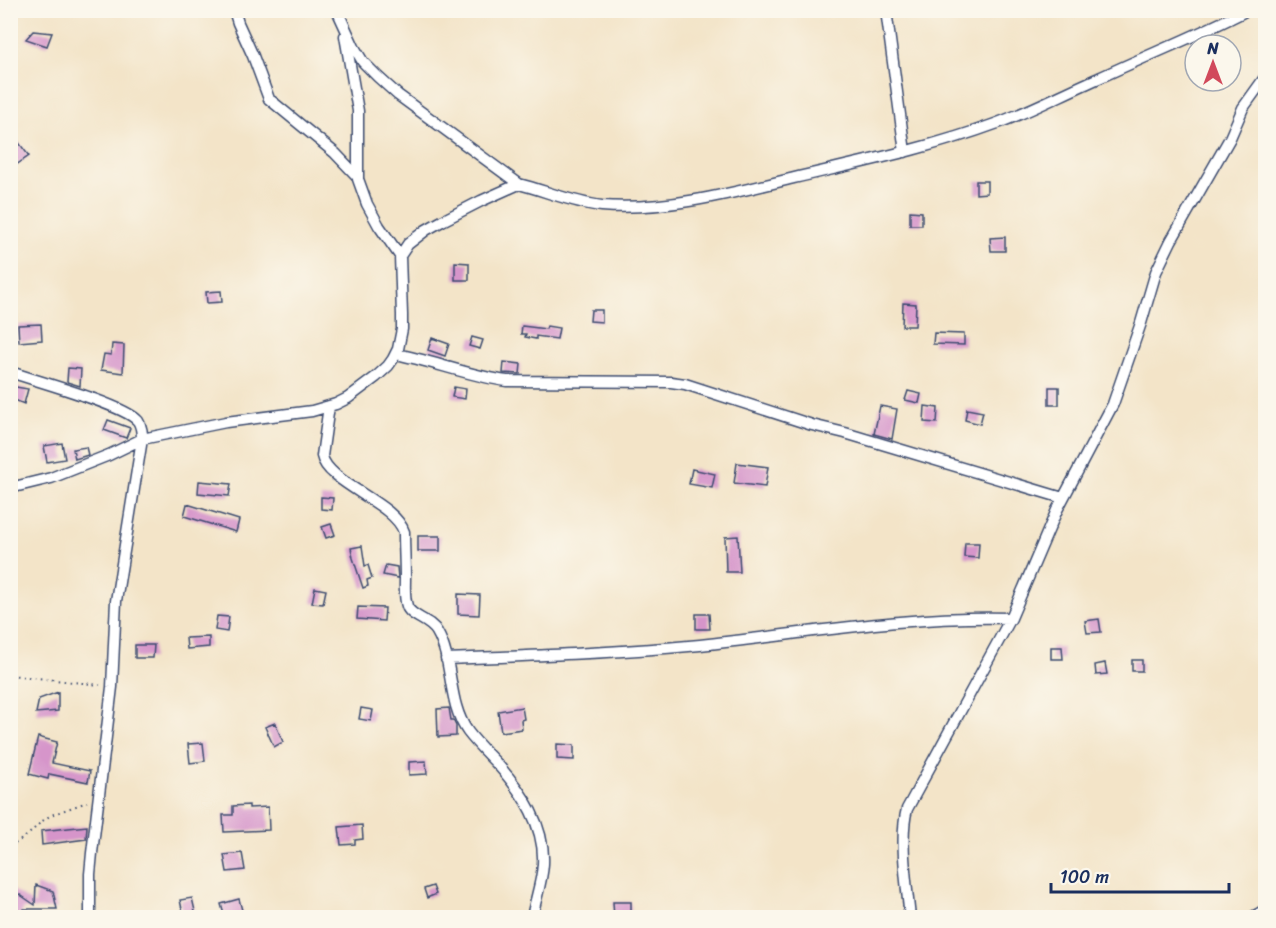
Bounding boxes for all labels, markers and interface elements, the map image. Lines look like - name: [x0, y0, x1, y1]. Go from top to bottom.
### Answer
- north arrow: [1183, 33, 1243, 93]
- text: N: [1206, 34, 1219, 63]
- scale bar: [1051, 856, 1230, 894]
- text: 100 m: [1060, 861, 1109, 893]

